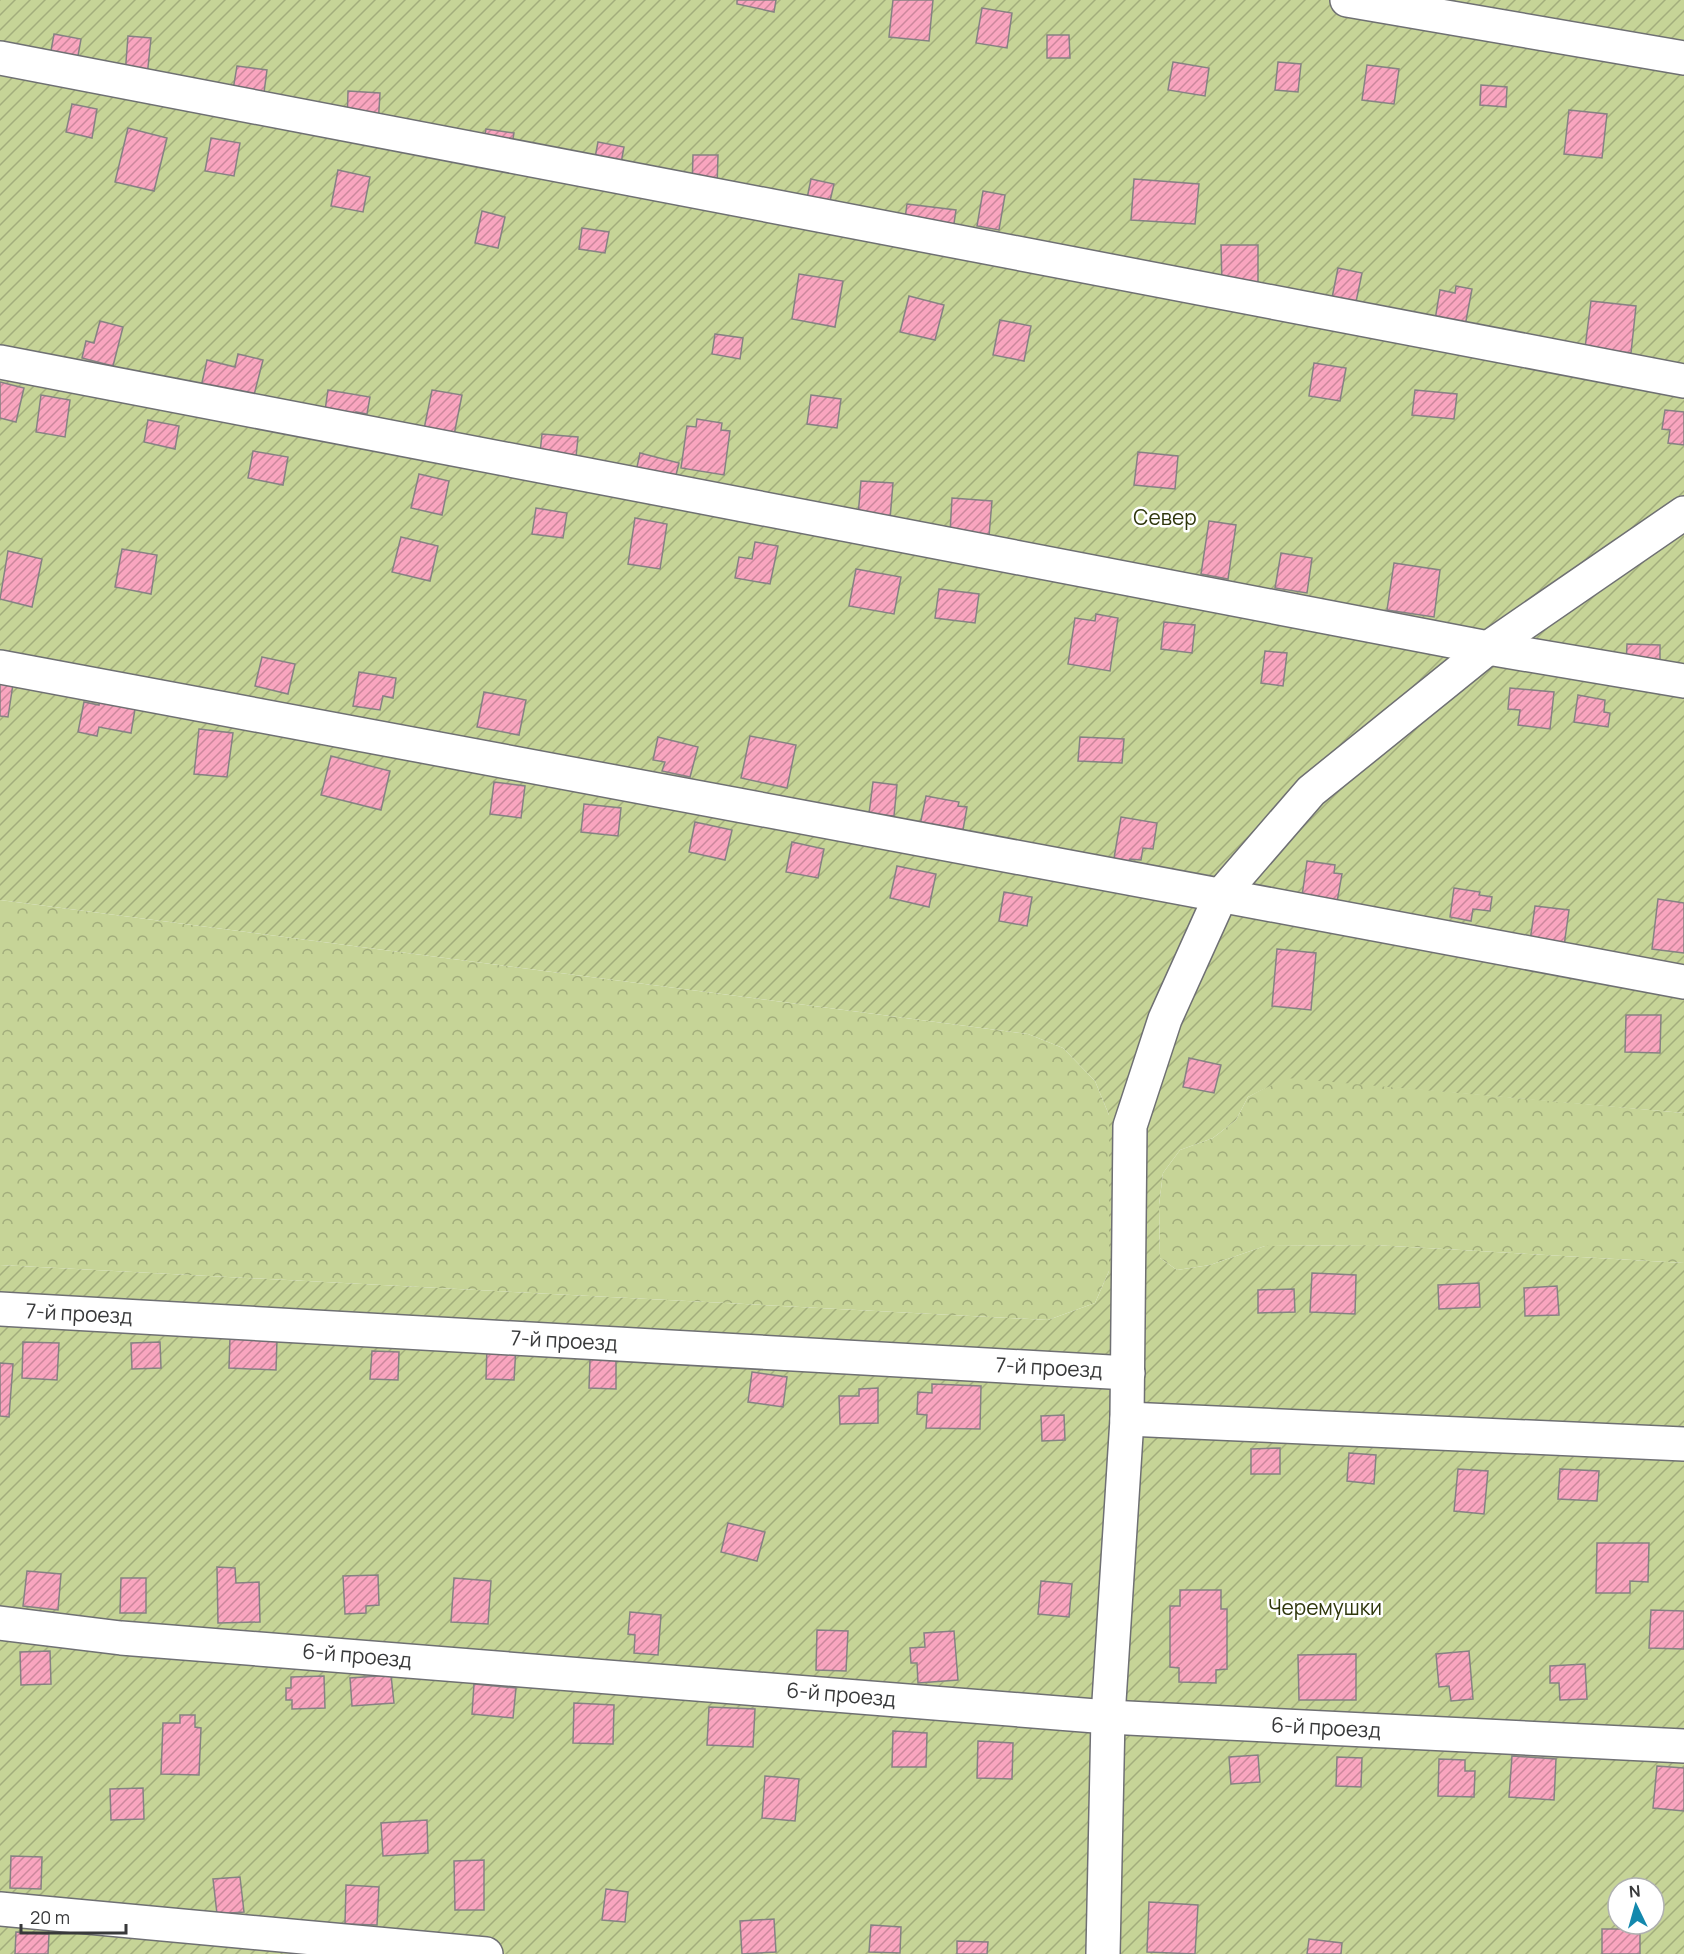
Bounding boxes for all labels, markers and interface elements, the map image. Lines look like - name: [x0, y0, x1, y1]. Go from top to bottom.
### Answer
- park label: Север: [1133, 503, 1197, 531]
- street label: 7-й проезд: [25, 1296, 133, 1330]
- street label: 7-й проезд: [510, 1323, 618, 1357]
- street label: 7-й проезд: [995, 1350, 1103, 1384]
- park label: Черемушки: [1268, 1593, 1382, 1621]
- street label: 6-й проезд: [301, 1636, 413, 1674]
- street label: 6-й проезд: [785, 1675, 897, 1713]
- street label: 6-й проезд: [1270, 1710, 1382, 1744]
- north arrow: [1606, 1876, 1666, 1936]
- text: N: [1628, 1880, 1641, 1903]
- scale bar: [21, 1897, 126, 1935]
- text: 20 m: [30, 1905, 70, 1929]

